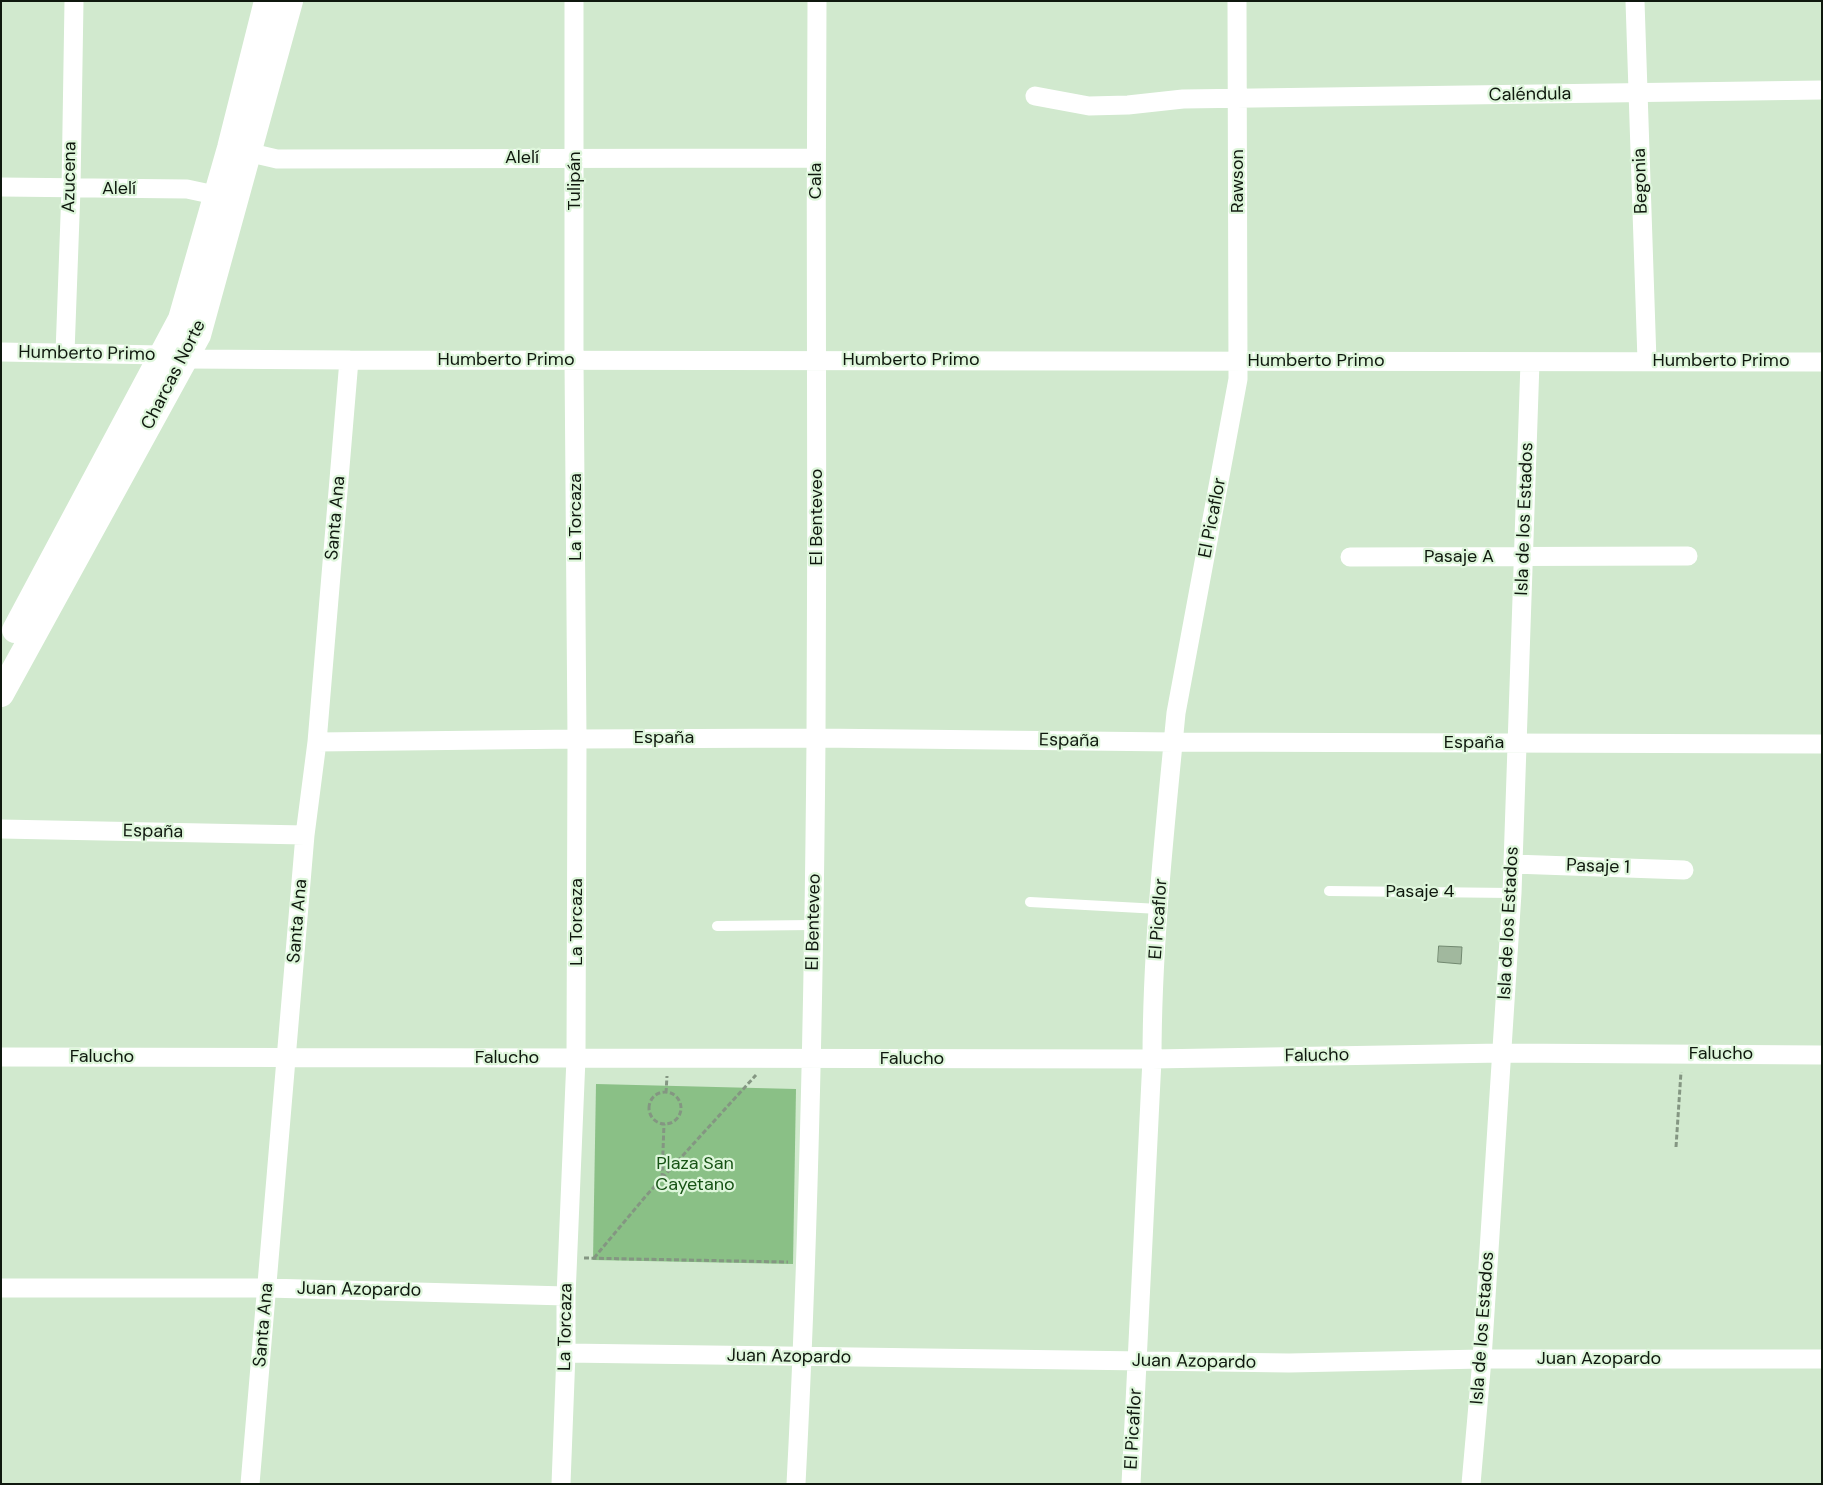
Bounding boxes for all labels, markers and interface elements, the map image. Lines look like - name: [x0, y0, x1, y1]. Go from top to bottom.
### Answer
- street label: Caléndula: [1488, 83, 1572, 107]
- street label: Azucena: [59, 141, 81, 213]
- street label: Alelí: [505, 147, 539, 169]
- street label: Begonia: [1629, 148, 1653, 214]
- street label: Rawson: [1227, 149, 1249, 213]
- street label: Tulipán: [564, 151, 586, 211]
- street label: Cala: [805, 163, 827, 199]
- street label: Alelí: [102, 178, 136, 200]
- street label: Charcas Norte: [137, 317, 211, 433]
- street label: Humberto Primo: [18, 342, 156, 366]
- street label: Humberto Primo: [437, 349, 575, 371]
- street label: Humberto Primo: [842, 349, 980, 371]
- street label: Humberto Primo: [1247, 350, 1385, 372]
- street label: Humberto Primo: [1652, 350, 1790, 372]
- street label: Isla de los Estados: [1512, 442, 1538, 596]
- street label: El Benteveo: [806, 469, 828, 565]
- street label: La Torcaza: [565, 473, 587, 561]
- street label: Santa Ana: [322, 475, 350, 561]
- street label: El Picaflor: [1195, 476, 1231, 560]
- street label: Pasaje A: [1424, 546, 1494, 568]
- street label: España: [634, 727, 694, 749]
- street label: España: [1039, 730, 1099, 752]
- street label: España: [1444, 732, 1504, 754]
- street label: España: [123, 821, 183, 843]
- street label: Isla de los Estados: [1494, 846, 1524, 1000]
- street label: Pasaje 1: [1566, 855, 1630, 879]
- street label: El Benteveo: [802, 873, 826, 971]
- street label: Santa Ana: [284, 878, 312, 964]
- street label: La Torcaza: [566, 878, 588, 966]
- street label: El Picaflor: [1145, 878, 1173, 960]
- street label: Pasaje 4: [1386, 881, 1454, 903]
- street label: Falucho: [1689, 1043, 1753, 1065]
- street label: Falucho: [1285, 1045, 1349, 1067]
- street label: Falucho: [70, 1046, 134, 1068]
- street label: Falucho: [475, 1047, 539, 1069]
- street label: Falucho: [880, 1048, 944, 1070]
- park label: Plaza San Cayetano: [655, 1153, 735, 1196]
- street label: Isla de los Estados: [1467, 1251, 1499, 1405]
- street label: Juan Azopardo: [297, 1278, 421, 1302]
- street label: Santa Ana: [250, 1282, 278, 1368]
- street label: La Torcaza: [554, 1283, 578, 1371]
- street label: Juan Azopardo: [727, 1345, 851, 1369]
- street label: Juan Azopardo: [1537, 1348, 1661, 1370]
- street label: Juan Azopardo: [1132, 1350, 1256, 1374]
- street label: El Picaflor: [1121, 1388, 1147, 1470]

